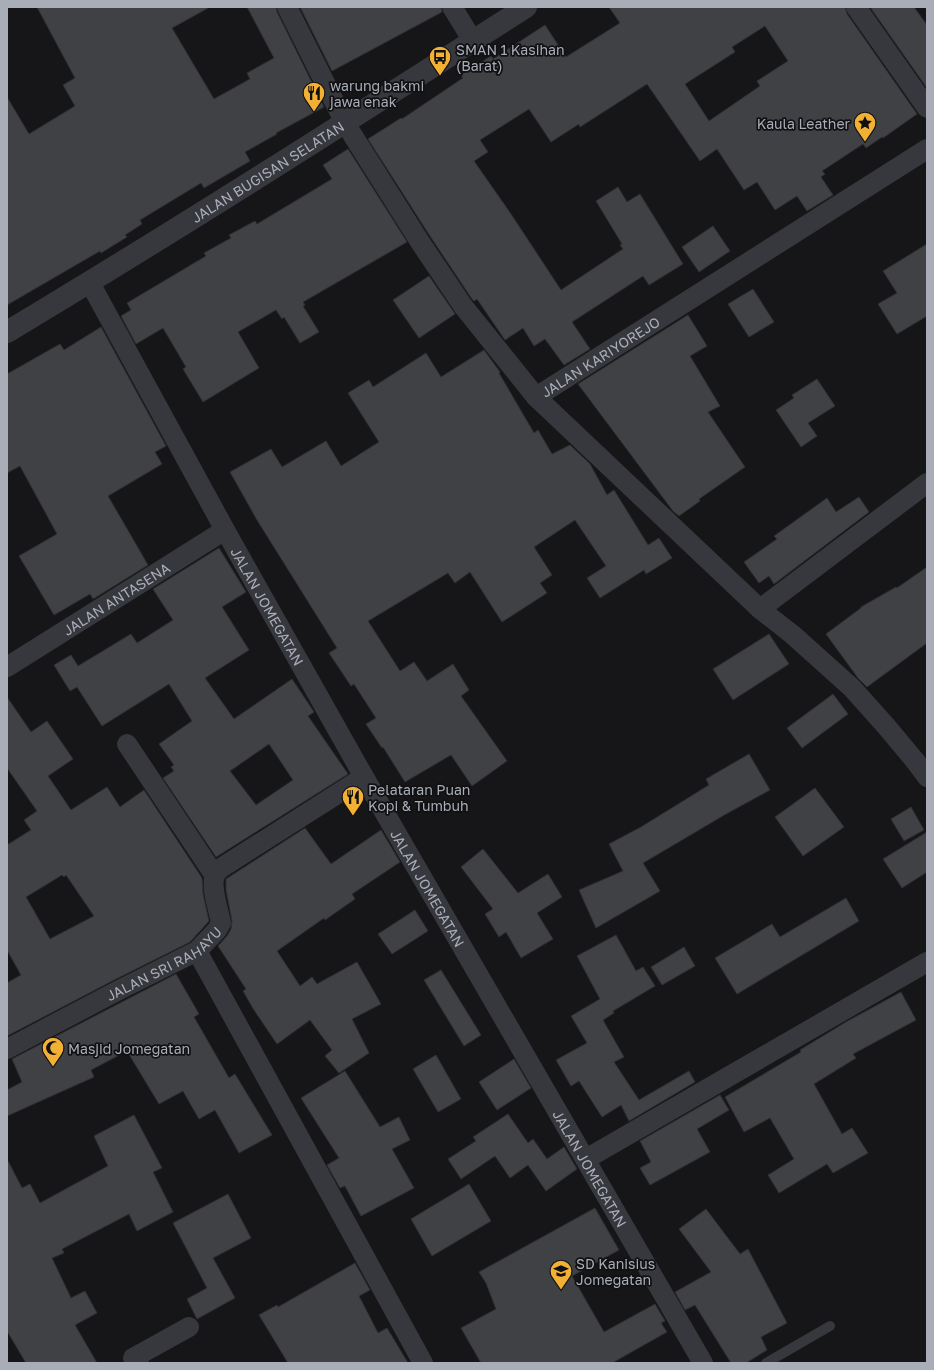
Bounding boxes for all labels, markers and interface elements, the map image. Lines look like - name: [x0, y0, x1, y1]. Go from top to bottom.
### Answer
- place label: SMAN 1 Kasihan (Barat): [456, 41, 565, 74]
- bus stop icon: SMAN 1 Kasihan (Barat): [427, 44, 453, 77]
- place label: warung bakmi jawa enak: [329, 77, 424, 110]
- restaurant icon: warung bakmi jawa enak: [301, 80, 327, 113]
- place icon: Kaula Leather: [852, 110, 878, 143]
- place label: Kaula Leather: [757, 115, 851, 132]
- street label: JALAN BUGISAN SELATAN: [188, 117, 347, 226]
- street label: JALAN KARIYOREJO: [538, 312, 663, 400]
- street label: JALAN JOMEGATAN: [228, 544, 308, 668]
- street label: JALAN ANTASENA: [60, 558, 173, 638]
- place label: Pelataran Puan Kopi & Tumbuh: [368, 781, 470, 814]
- restaurant icon: Pelataran Puan Kopi & Tumbuh: [340, 784, 366, 817]
- street label: JALAN JOMEGATAN: [388, 826, 469, 950]
- street label: JALAN SRI RAHAYU: [103, 923, 225, 1004]
- mosque icon: Masjid Jomegatan: [40, 1035, 66, 1068]
- place label: Masjid Jomegatan: [68, 1040, 190, 1057]
- street label: JALAN JOMEGATAN: [550, 1107, 631, 1230]
- place label: SD Kanisius Jomegatan: [576, 1255, 655, 1288]
- school or university icon: SD Kanisius Jomegatan: [548, 1258, 574, 1291]

